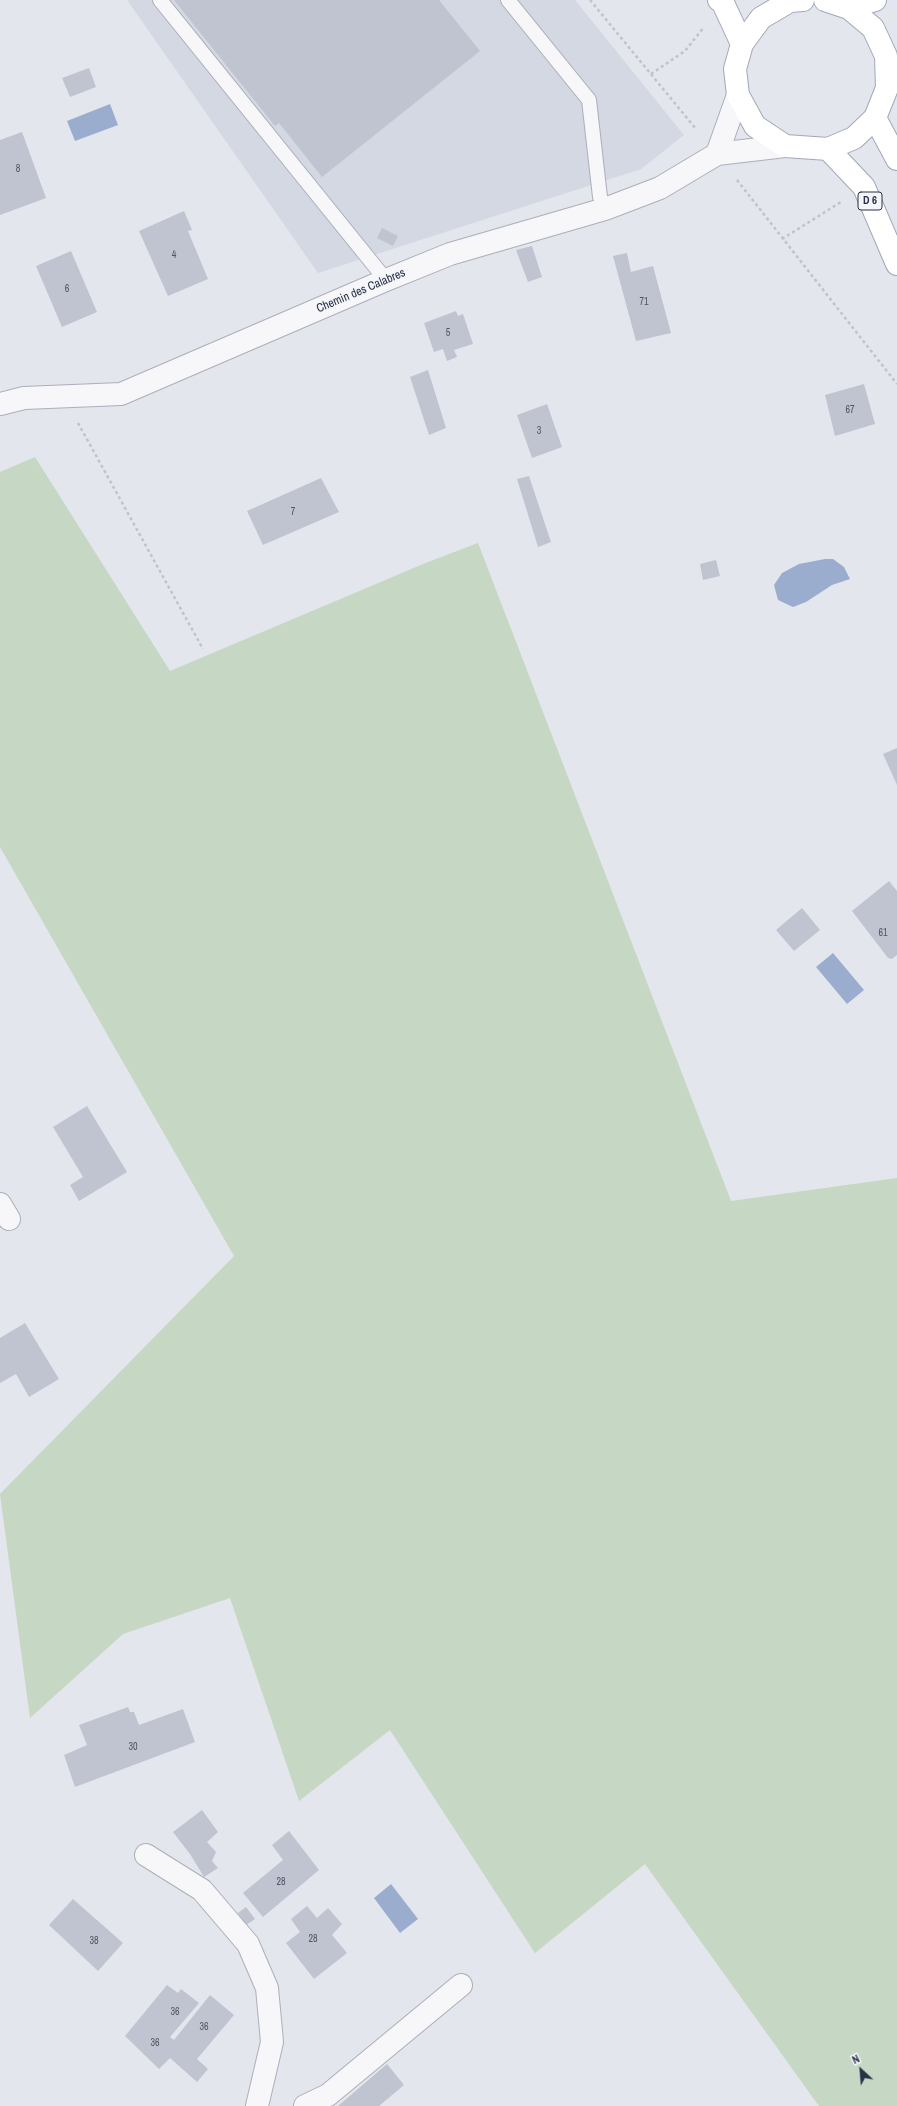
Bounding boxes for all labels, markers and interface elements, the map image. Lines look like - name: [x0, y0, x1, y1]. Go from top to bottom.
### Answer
- house number: 8: [16, 163, 20, 175]
- road number: D 6: [858, 192, 882, 210]
- house number: 4: [172, 249, 176, 261]
- street label: Chemin des Calabres: [314, 266, 408, 316]
- house number: 6: [65, 283, 69, 295]
- house number: 71: [639, 296, 649, 308]
- house number: 5: [446, 327, 450, 339]
- house number: 67: [845, 404, 855, 416]
- house number: 3: [537, 425, 541, 437]
- house number: 7: [291, 506, 295, 518]
- house number: 61: [878, 927, 888, 939]
- house number: 30: [128, 1741, 138, 1753]
- house number: 28: [276, 1876, 286, 1888]
- house number: 28: [308, 1933, 318, 1945]
- house number: 38: [89, 1935, 99, 1947]
- house number: 36: [170, 2006, 180, 2018]
- house number: 36: [199, 2021, 209, 2033]
- house number: 36: [150, 2037, 160, 2049]
- north arrow: [841, 2050, 881, 2090]
- text: N: [850, 2051, 862, 2067]

